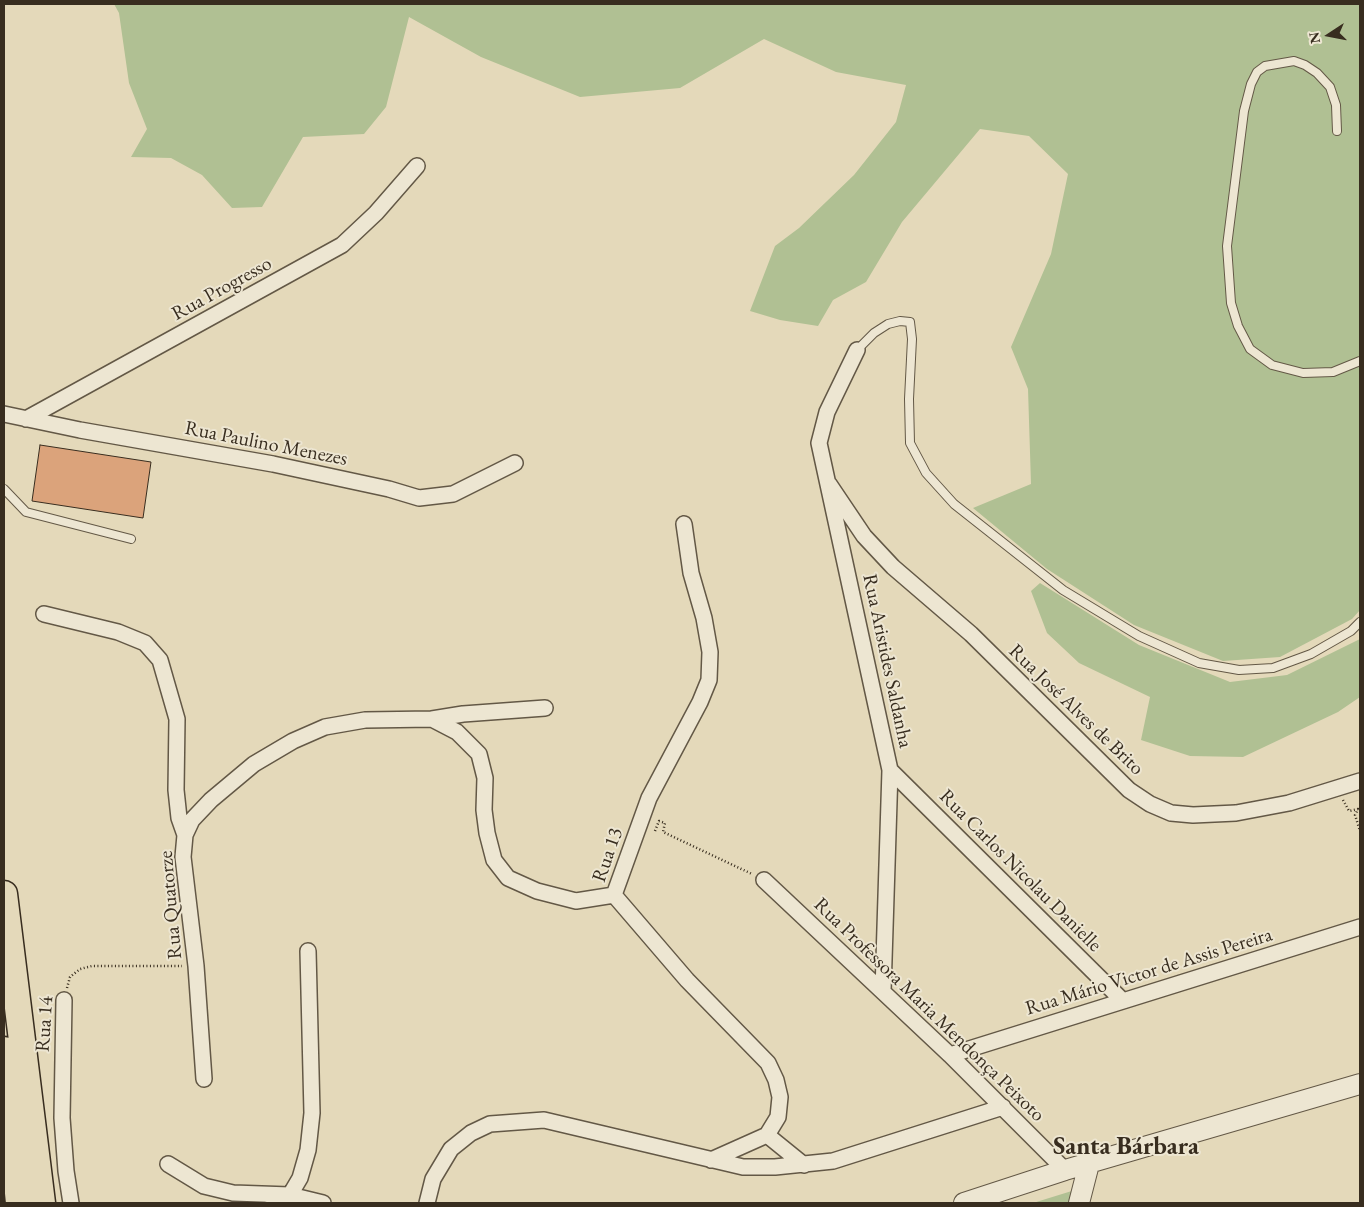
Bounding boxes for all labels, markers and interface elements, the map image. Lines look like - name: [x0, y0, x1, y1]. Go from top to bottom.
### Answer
- north arrow: [1304, 10, 1354, 60]
- text: N: [1304, 31, 1324, 45]
- street label: Rua Progresso: [168, 252, 276, 326]
- street label: Rua Paulino Menezes: [183, 416, 349, 472]
- street label: Rua Aristides Saldanha: [857, 572, 917, 750]
- street label: Rua José Alves de Brito: [1004, 639, 1148, 781]
- street label: Rua Carlos Nicolau Danielle: [934, 785, 1106, 957]
- street label: Rua 13: [588, 825, 628, 885]
- street label: Rua Quatorze: [154, 850, 188, 960]
- street label: Rua Professora Maria Mendonça Peixoto: [808, 893, 1050, 1127]
- street label: Rua Mário Victor de Assis Pereira: [1023, 923, 1275, 1021]
- street label: Rua 14: [31, 995, 59, 1053]
- district label: Santa Bárbara: [1053, 1132, 1199, 1162]

